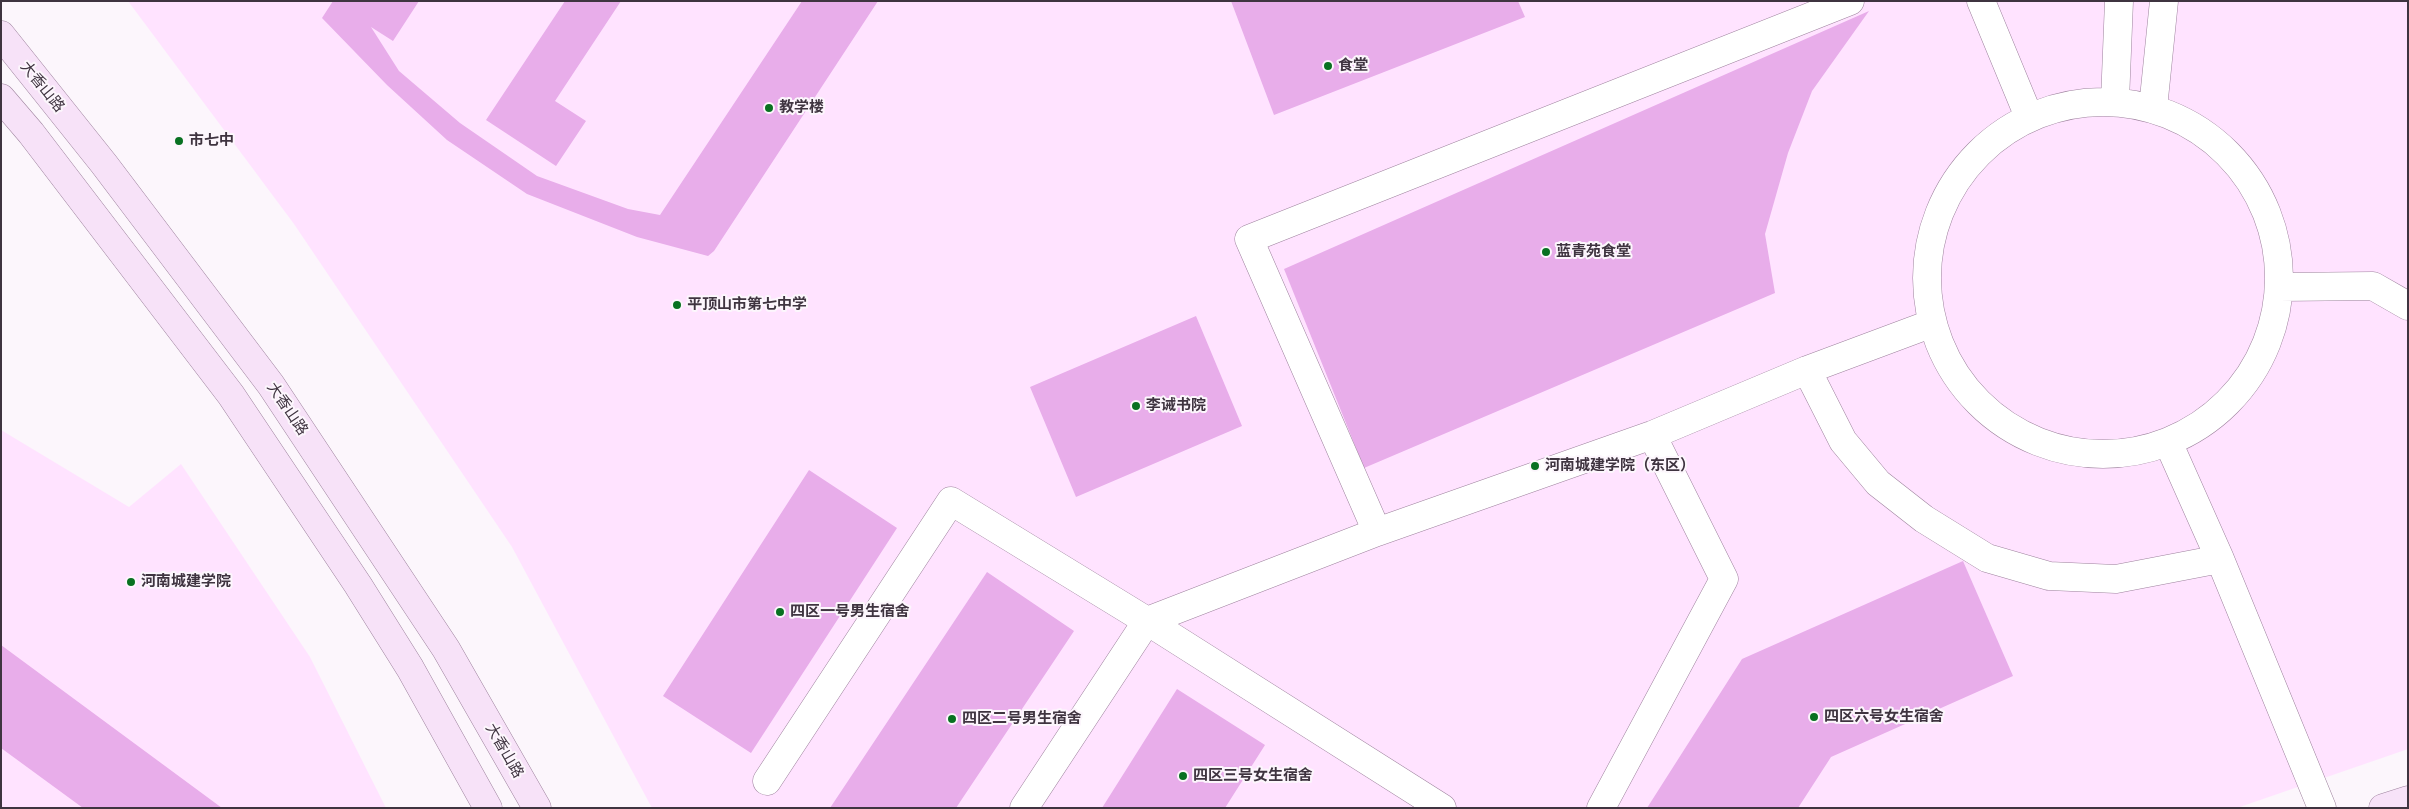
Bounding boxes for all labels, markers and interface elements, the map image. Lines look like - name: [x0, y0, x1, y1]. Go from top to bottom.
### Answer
- place label: 食堂: [1338, 57, 1368, 75]
- street label: 大香山路: [16, 58, 68, 116]
- marker: 食堂: [1322, 60, 1334, 72]
- place label: 教学楼: [779, 99, 824, 117]
- marker: 教学楼: [763, 102, 775, 114]
- place label: 市七中: [189, 132, 234, 150]
- marker: 市七中: [173, 135, 185, 147]
- place label: 蓝青苑食堂: [1556, 243, 1631, 261]
- marker: 蓝青苑食堂: [1540, 246, 1552, 258]
- place label: 平顶山市第七中学: [687, 296, 807, 314]
- marker: 平顶山市第七中学: [671, 299, 683, 311]
- street label: 大香山路: [263, 379, 311, 439]
- place label: 李诫书院: [1146, 397, 1206, 415]
- marker: 李诫书院: [1130, 400, 1142, 412]
- place label: 河南城建学院（东区）: [1545, 457, 1695, 475]
- marker: 河南城建学院（东区）: [1529, 460, 1541, 472]
- place label: 河南城建学院: [141, 573, 231, 591]
- marker: 河南城建学院: [125, 576, 137, 588]
- place label: 四区一号男生宿舍: [790, 603, 910, 621]
- marker: 四区一号男生宿舍: [774, 606, 786, 618]
- place label: 四区六号女生宿舍: [1824, 708, 1944, 726]
- place label: 四区二号男生宿舍: [962, 710, 1082, 728]
- marker: 四区六号女生宿舍: [1808, 711, 1820, 723]
- marker: 四区二号男生宿舍: [946, 713, 958, 725]
- street label: 大香山路: [481, 721, 527, 781]
- place label: 四区三号女生宿舍: [1193, 767, 1313, 785]
- marker: 四区三号女生宿舍: [1177, 770, 1189, 782]

